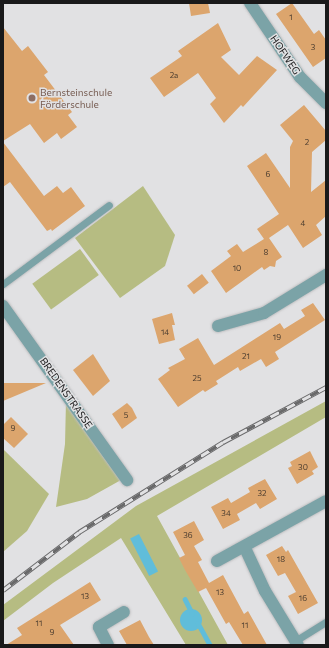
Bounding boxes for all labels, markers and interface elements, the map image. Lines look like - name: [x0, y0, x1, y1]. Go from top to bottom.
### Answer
- house number: 1: [289, 13, 293, 23]
- street label: HOFWEG: [267, 33, 303, 77]
- house number: 3: [311, 43, 315, 53]
- house number: 2a: [170, 71, 178, 81]
- place label: Bernsteinschule Förderschule: [40, 86, 112, 110]
- marker: Bernsteinschule Förderschule: [27, 93, 37, 103]
- house number: 2: [305, 138, 309, 148]
- house number: 6: [266, 170, 270, 180]
- house number: 4: [301, 219, 305, 229]
- house number: 8: [264, 248, 268, 258]
- house number: 10: [233, 264, 241, 274]
- house number: 14: [161, 328, 169, 338]
- house number: 19: [273, 333, 281, 343]
- house number: 21: [242, 352, 250, 362]
- street label: BREDENSTRASSE: [37, 355, 95, 431]
- house number: 25: [192, 374, 202, 384]
- house number: 5: [124, 411, 128, 421]
- house number: 9: [11, 424, 15, 434]
- house number: 30: [298, 463, 308, 473]
- house number: 32: [258, 489, 266, 499]
- house number: 34: [221, 509, 231, 519]
- house number: 36: [183, 531, 193, 541]
- house number: 18: [277, 555, 285, 565]
- house number: 13: [216, 588, 224, 598]
- house number: 13: [81, 592, 89, 602]
- house number: 16: [299, 594, 307, 604]
- house number: 11: [36, 619, 42, 629]
- house number: 11: [242, 621, 248, 631]
- house number: 9: [50, 628, 54, 638]

